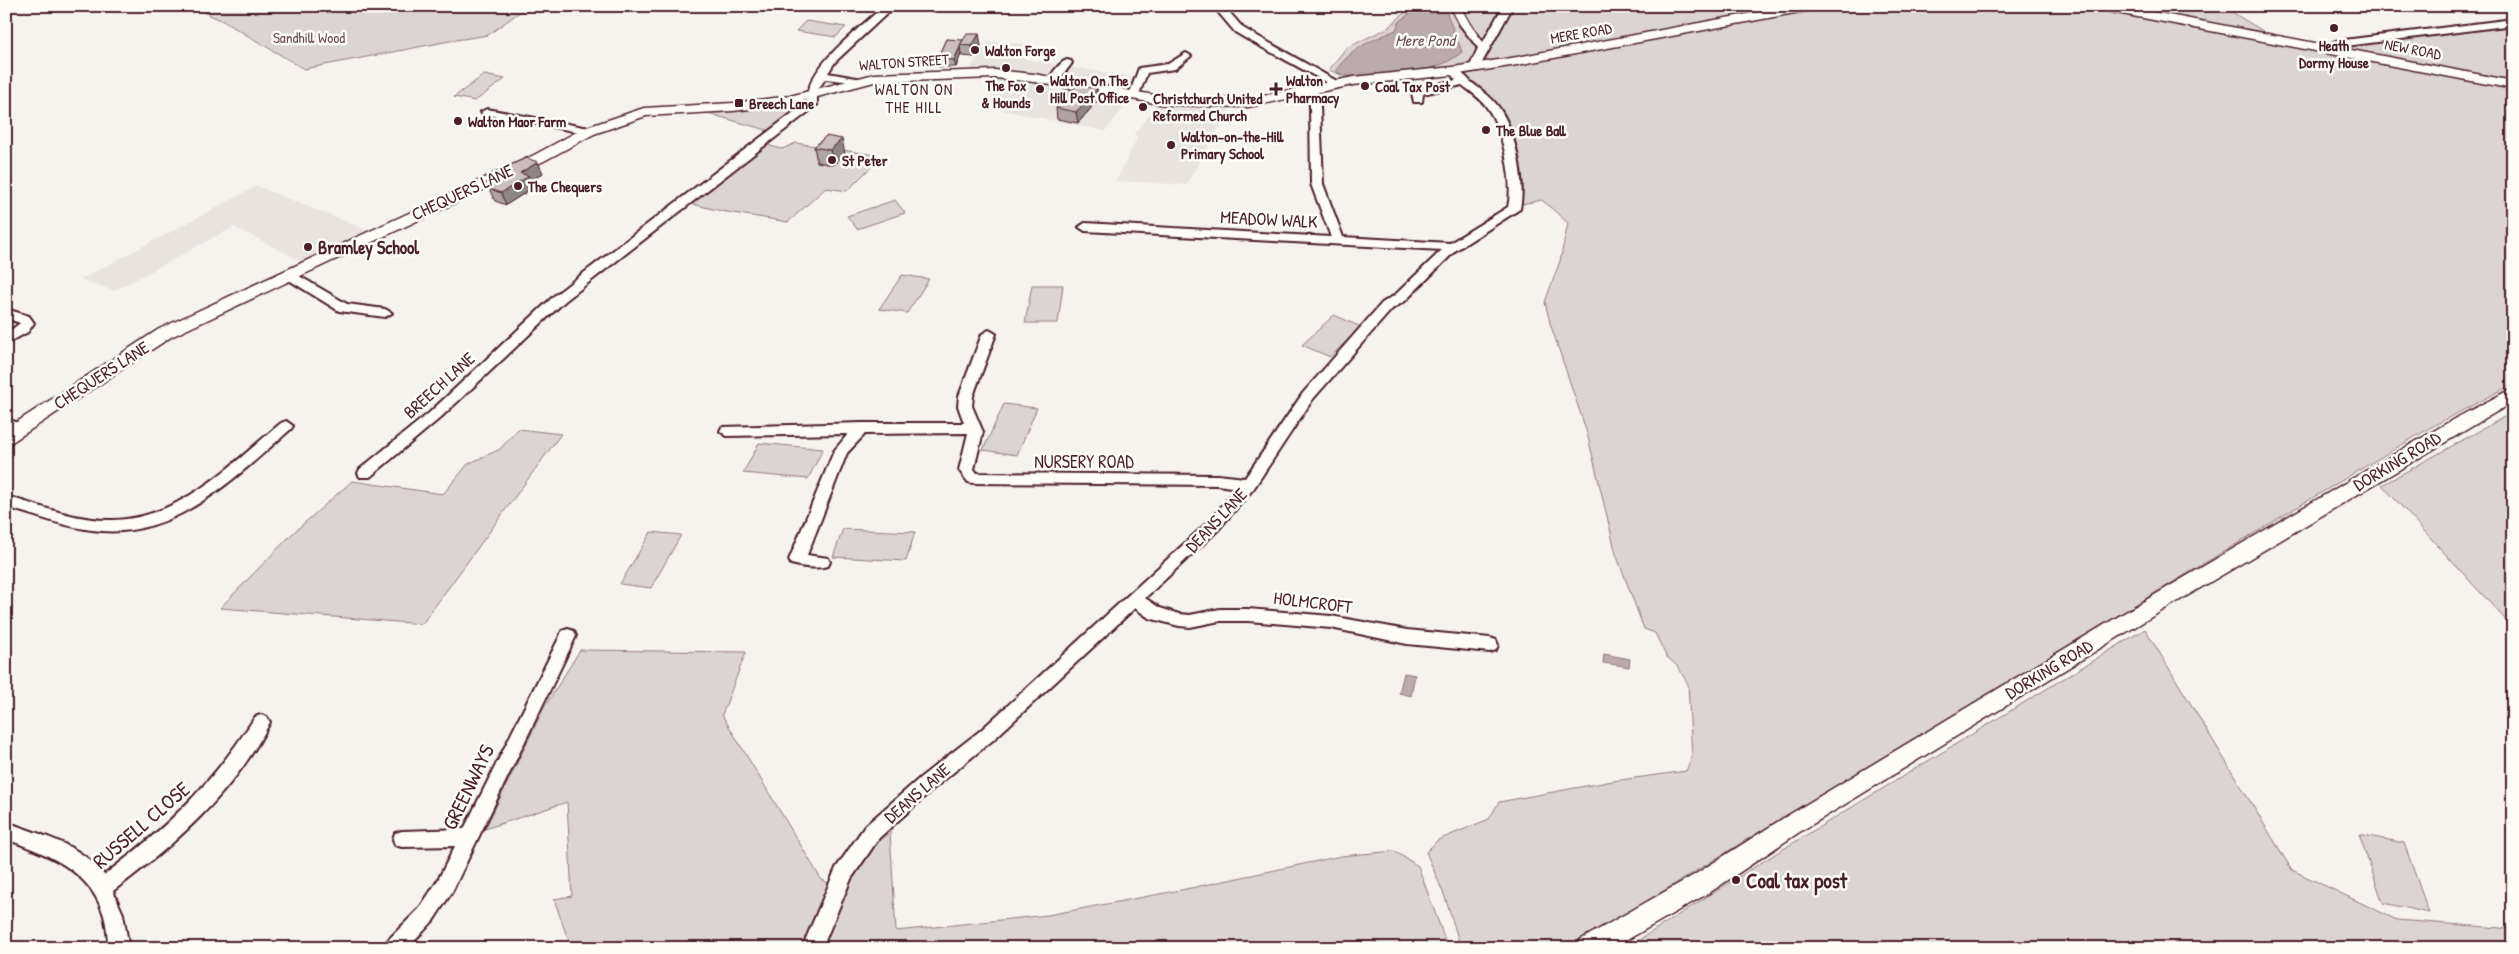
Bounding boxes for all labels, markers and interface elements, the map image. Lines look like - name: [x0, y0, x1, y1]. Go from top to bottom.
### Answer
- street label: MERE ROAD: [1549, 17, 1614, 49]
- marker: Heath Dormy House: [2328, 22, 2340, 34]
- park label: Sandhill Wood: [273, 27, 345, 48]
- water label: Mere Pond: [1395, 29, 1458, 51]
- street label: NEW ROAD: [2383, 33, 2444, 65]
- place label: Heath Dormy House: [2299, 35, 2369, 74]
- place label: Walton Forge: [985, 40, 1056, 62]
- marker: Walton Forge: [969, 44, 981, 56]
- street label: WALTON STREET: [858, 48, 951, 76]
- marker: The Fox & Hounds: [1000, 62, 1012, 74]
- place label: Walton On The Hill Post Office: [1050, 70, 1129, 108]
- place label: Walton Pharmacy: [1286, 70, 1340, 109]
- place label: The Fox & Hounds: [982, 75, 1031, 113]
- place label: Coal Tax Post: [1375, 76, 1451, 97]
- district label: WALTON ON THE HILL: [875, 78, 953, 118]
- marker: Coal Tax Post: [1359, 80, 1371, 92]
- marker: Walton On The Hill Post Office: [1034, 83, 1046, 95]
- marker: Walton Pharmacy: [1270, 83, 1282, 95]
- place label: Christchurch United Reformed Church: [1153, 88, 1263, 126]
- place label: Breech Lane: [749, 93, 814, 114]
- marker: Breech Lane: [733, 97, 745, 109]
- marker: Christchurch United Reformed Church: [1137, 101, 1149, 113]
- place label: Walton Maor Farm: [468, 111, 566, 132]
- marker: Walton Maor Farm: [452, 115, 464, 127]
- place label: The Blue Ball: [1495, 120, 1566, 141]
- marker: The Blue Ball: [1480, 124, 1492, 136]
- place label: Walton-on-the-Hill Primary School: [1181, 126, 1284, 165]
- marker: Walton-on-the-Hill Primary School: [1165, 139, 1177, 151]
- place label: St Peter: [842, 150, 888, 171]
- marker: St Peter: [826, 154, 838, 166]
- street label: CHEQUERS LANE: [407, 158, 517, 226]
- place label: The Chequers: [527, 176, 602, 198]
- marker: The Chequers: [512, 180, 524, 192]
- street label: MEADOW WALK: [1220, 204, 1319, 234]
- place label: Bramley School: [318, 235, 420, 261]
- marker: Bramley School: [302, 241, 314, 253]
- street label: CHEQUERS LANE: [48, 335, 154, 415]
- street label: BREECH LANE: [398, 346, 480, 424]
- street label: DORKING ROAD: [2348, 425, 2446, 497]
- street label: NURSERY ROAD: [1034, 449, 1134, 474]
- street label: DEANS LANE: [1179, 482, 1253, 558]
- street label: HOLMCROFT: [1272, 585, 1354, 619]
- street label: DORKING ROAD: [2000, 633, 2098, 705]
- street label: GREENWAYS: [435, 739, 501, 834]
- street label: DEANS LANE: [879, 757, 956, 829]
- street label: RUSSELL CLOSE: [86, 775, 196, 875]
- place label: Coal tax post: [1746, 866, 1848, 896]
- marker: Coal tax post: [1730, 874, 1742, 886]

